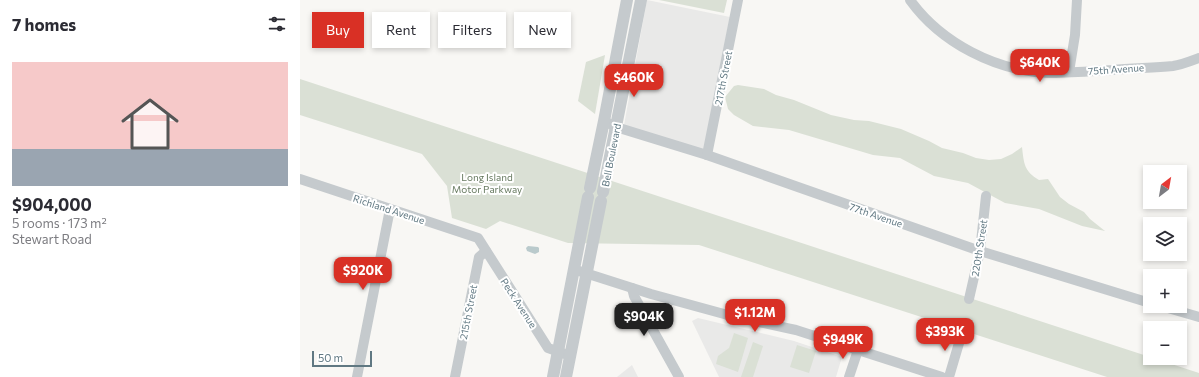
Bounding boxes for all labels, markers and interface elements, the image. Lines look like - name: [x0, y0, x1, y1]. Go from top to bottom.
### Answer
- chip: Buy: [312, 12, 364, 48]
- chip: Rent: [372, 12, 430, 48]
- chip: Filters: [438, 12, 506, 48]
- chip: New: [514, 12, 571, 48]
- icon: filters: [266, 13, 288, 35]
- text: 7 homes: [12, 14, 76, 35]
- pin: $640K: [1012, 49, 1068, 83]
- street label: 217th Street: [712, 50, 734, 106]
- text: $640K: [1019, 54, 1061, 70]
- street label: 75th Avenue: [1088, 61, 1144, 77]
- pin: $460K: [606, 64, 662, 98]
- text: $460K: [613, 69, 655, 85]
- icon: home: [114, 88, 186, 160]
- street label: Bell Boulevard: [599, 122, 623, 188]
- north arrow: [1143, 165, 1187, 209]
- map controls: [1143, 165, 1187, 365]
- park label: Long Island Motor Parkway: [452, 171, 522, 195]
- street label: Richland Avenue: [352, 192, 426, 226]
- text: $904,000: [12, 194, 92, 215]
- street label: 77th Avenue: [848, 200, 904, 230]
- text: 5 rooms · 173 m²: [12, 215, 107, 231]
- button: layers: [1143, 217, 1187, 261]
- street label: 220th Street: [969, 219, 989, 277]
- text: Stewart Road: [12, 231, 92, 247]
- pin: $920K: [335, 257, 391, 291]
- text: $920K: [343, 262, 383, 278]
- button: +: [1143, 269, 1187, 313]
- street label: Peck Avenue: [498, 276, 540, 330]
- street label: 215th Street: [457, 284, 479, 340]
- pin: $1.12M: [722, 299, 788, 333]
- pin: $904K: [616, 303, 672, 337]
- text: $1.12M: [734, 304, 776, 320]
- text: $904K: [623, 308, 665, 324]
- pin: $393K: [917, 318, 973, 352]
- button: −: [1143, 321, 1187, 365]
- text: $393K: [925, 323, 965, 339]
- pin: $949K: [815, 326, 871, 360]
- text: $949K: [823, 331, 863, 347]
- scale bar: [312, 349, 372, 368]
- text: 50 m: [318, 351, 343, 364]

